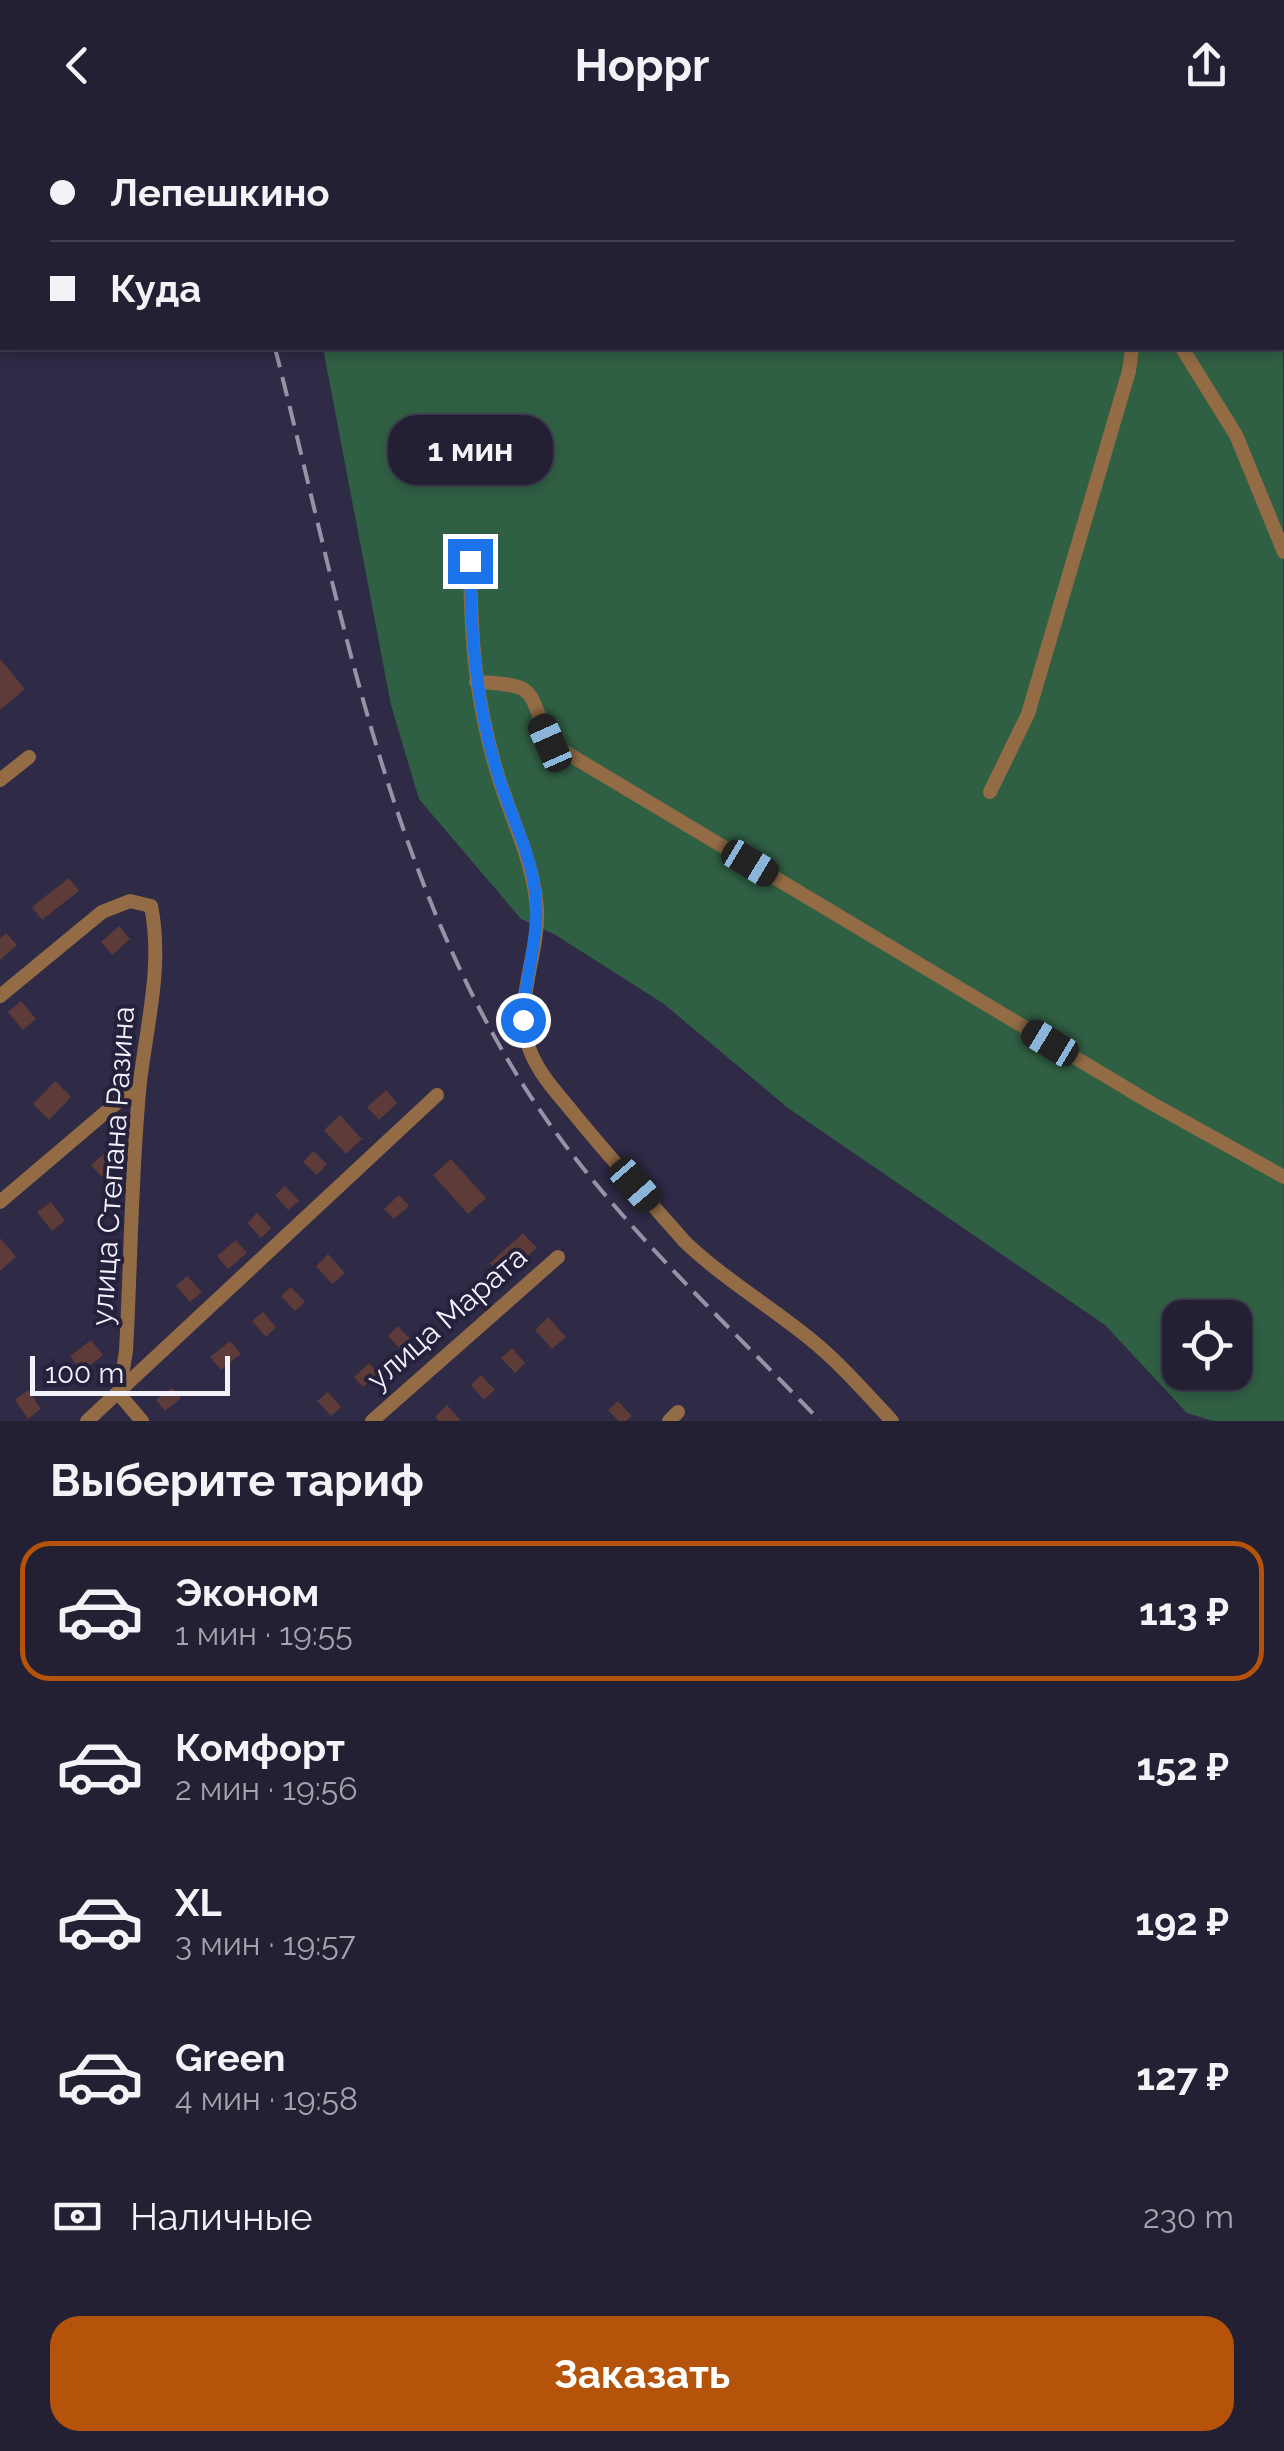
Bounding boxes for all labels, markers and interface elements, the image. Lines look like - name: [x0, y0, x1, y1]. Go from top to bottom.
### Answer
- icon: back: [50, 38, 105, 93]
- icon: share: [1179, 38, 1234, 93]
- text: Hoppr: [575, 39, 709, 92]
- text: Лепешкино: [110, 170, 330, 215]
- text: Куда: [110, 266, 201, 311]
- callout: 1 мин: [388, 416, 552, 486]
- text: 1 мин: [428, 431, 513, 468]
- route end: [448, 539, 493, 584]
- car: [524, 709, 576, 777]
- car: [717, 835, 783, 891]
- route start: [501, 998, 546, 1043]
- street label: улица Степана Разина: [84, 1005, 141, 1327]
- car: [1017, 1015, 1083, 1071]
- car: [604, 1153, 666, 1217]
- street label: улица Марата: [360, 1239, 534, 1397]
- map controls: [1162, 1300, 1252, 1390]
- button: locate: [1162, 1300, 1252, 1390]
- scale bar: [30, 1351, 230, 1396]
- text: 100 m: [45, 1357, 124, 1390]
- text: Выберите тариф: [50, 1454, 424, 1507]
- icon: car: [55, 1566, 145, 1656]
- text: Эконом: [175, 1570, 319, 1615]
- text: 113 ₽: [1139, 1589, 1229, 1634]
- text: 1 мин · 19:55: [175, 1615, 353, 1652]
- icon: car: [55, 1721, 145, 1811]
- text: Комфорт: [175, 1725, 345, 1770]
- text: 152 ₽: [1137, 1744, 1229, 1789]
- text: 2 мин · 19:56: [175, 1770, 358, 1807]
- icon: car: [55, 1876, 145, 1966]
- text: XL: [175, 1880, 222, 1925]
- text: 192 ₽: [1135, 1899, 1229, 1944]
- text: 3 мин · 19:57: [175, 1925, 356, 1962]
- icon: car: [55, 2031, 145, 2121]
- text: Green: [175, 2035, 285, 2080]
- text: 127 ₽: [1136, 2054, 1229, 2099]
- text: 4 мин · 19:58: [175, 2080, 358, 2117]
- icon: cash: [50, 2189, 105, 2244]
- text: Наличные: [130, 2194, 313, 2239]
- text: 230 m: [1143, 2198, 1234, 2235]
- button: Заказать: [50, 2316, 1234, 2431]

